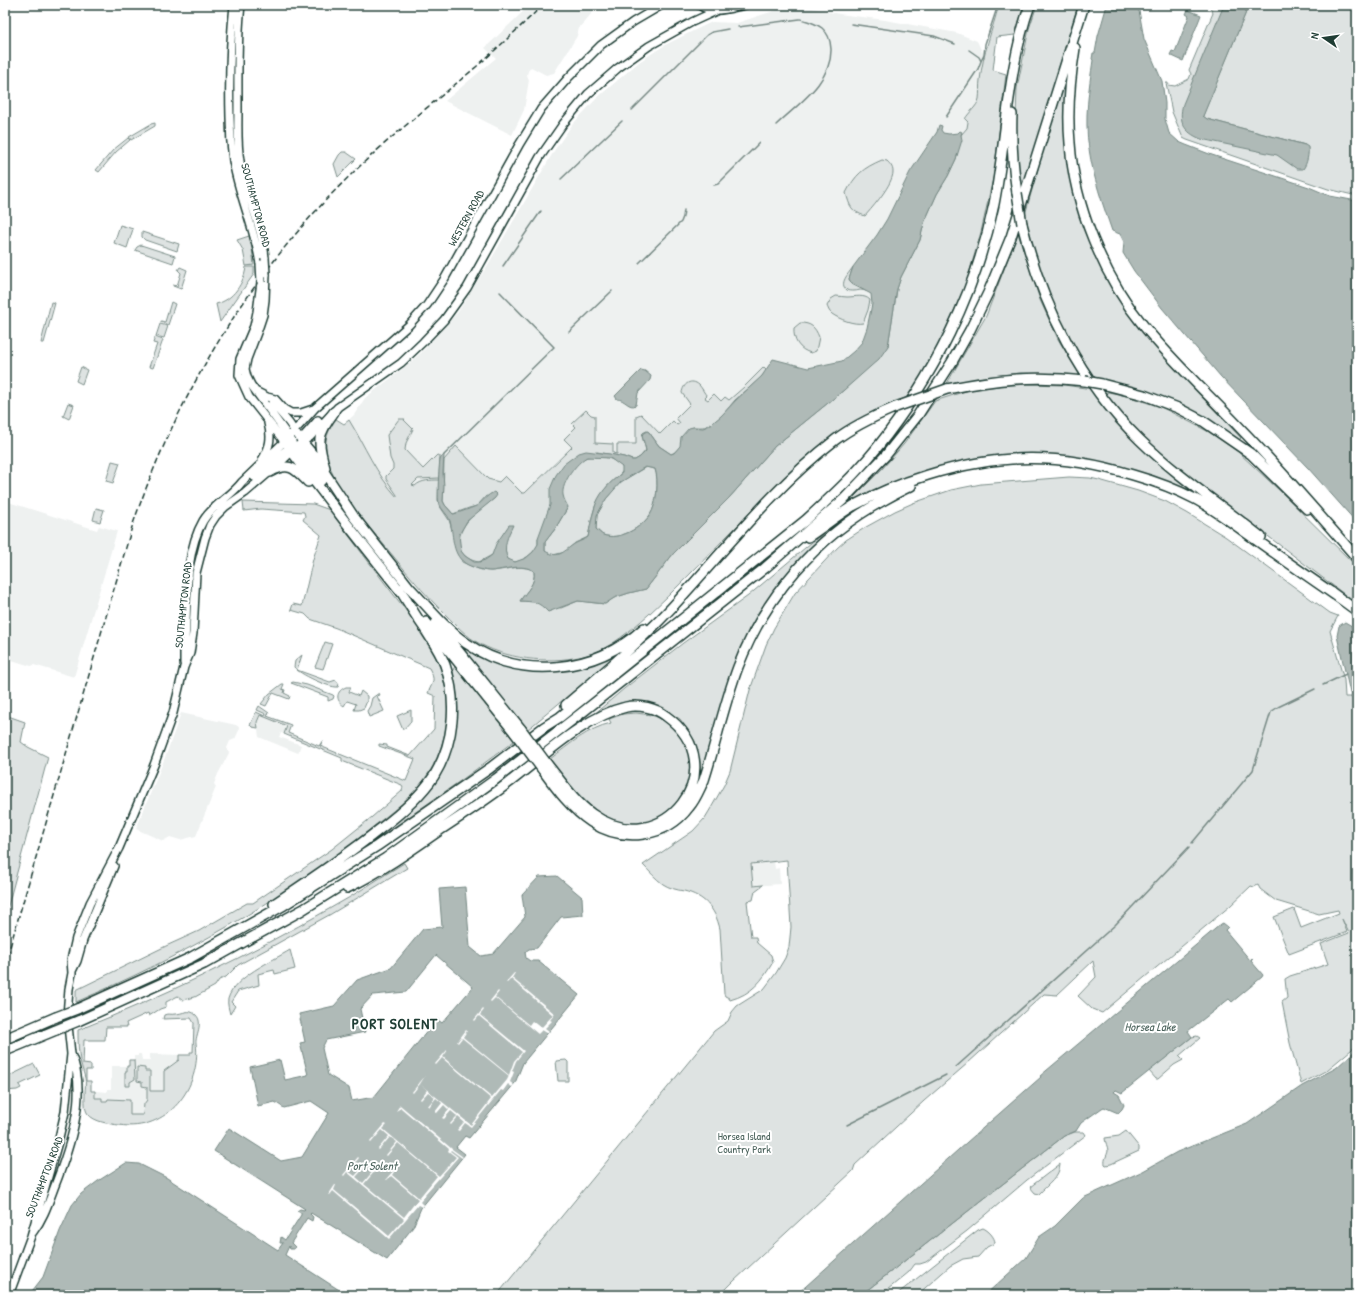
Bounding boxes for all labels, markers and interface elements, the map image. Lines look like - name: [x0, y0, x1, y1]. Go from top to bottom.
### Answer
- north arrow: [1304, 18, 1344, 58]
- text: N: [1307, 31, 1322, 40]
- street label: SOUTHAMPTON ROAD: [238, 162, 274, 249]
- street label: WESTERN ROAD: [445, 187, 487, 248]
- street label: SOUTHAMPTON ROAD: [172, 561, 195, 649]
- district label: PORT SOLENT: [352, 1013, 438, 1034]
- water label: Horsea Lake: [1125, 1018, 1177, 1035]
- park label: Horsea Island Country Park: [717, 1129, 771, 1156]
- street label: SOUTHAMPTON ROAD: [22, 1134, 66, 1220]
- water label: Port Solent: [347, 1157, 399, 1174]

